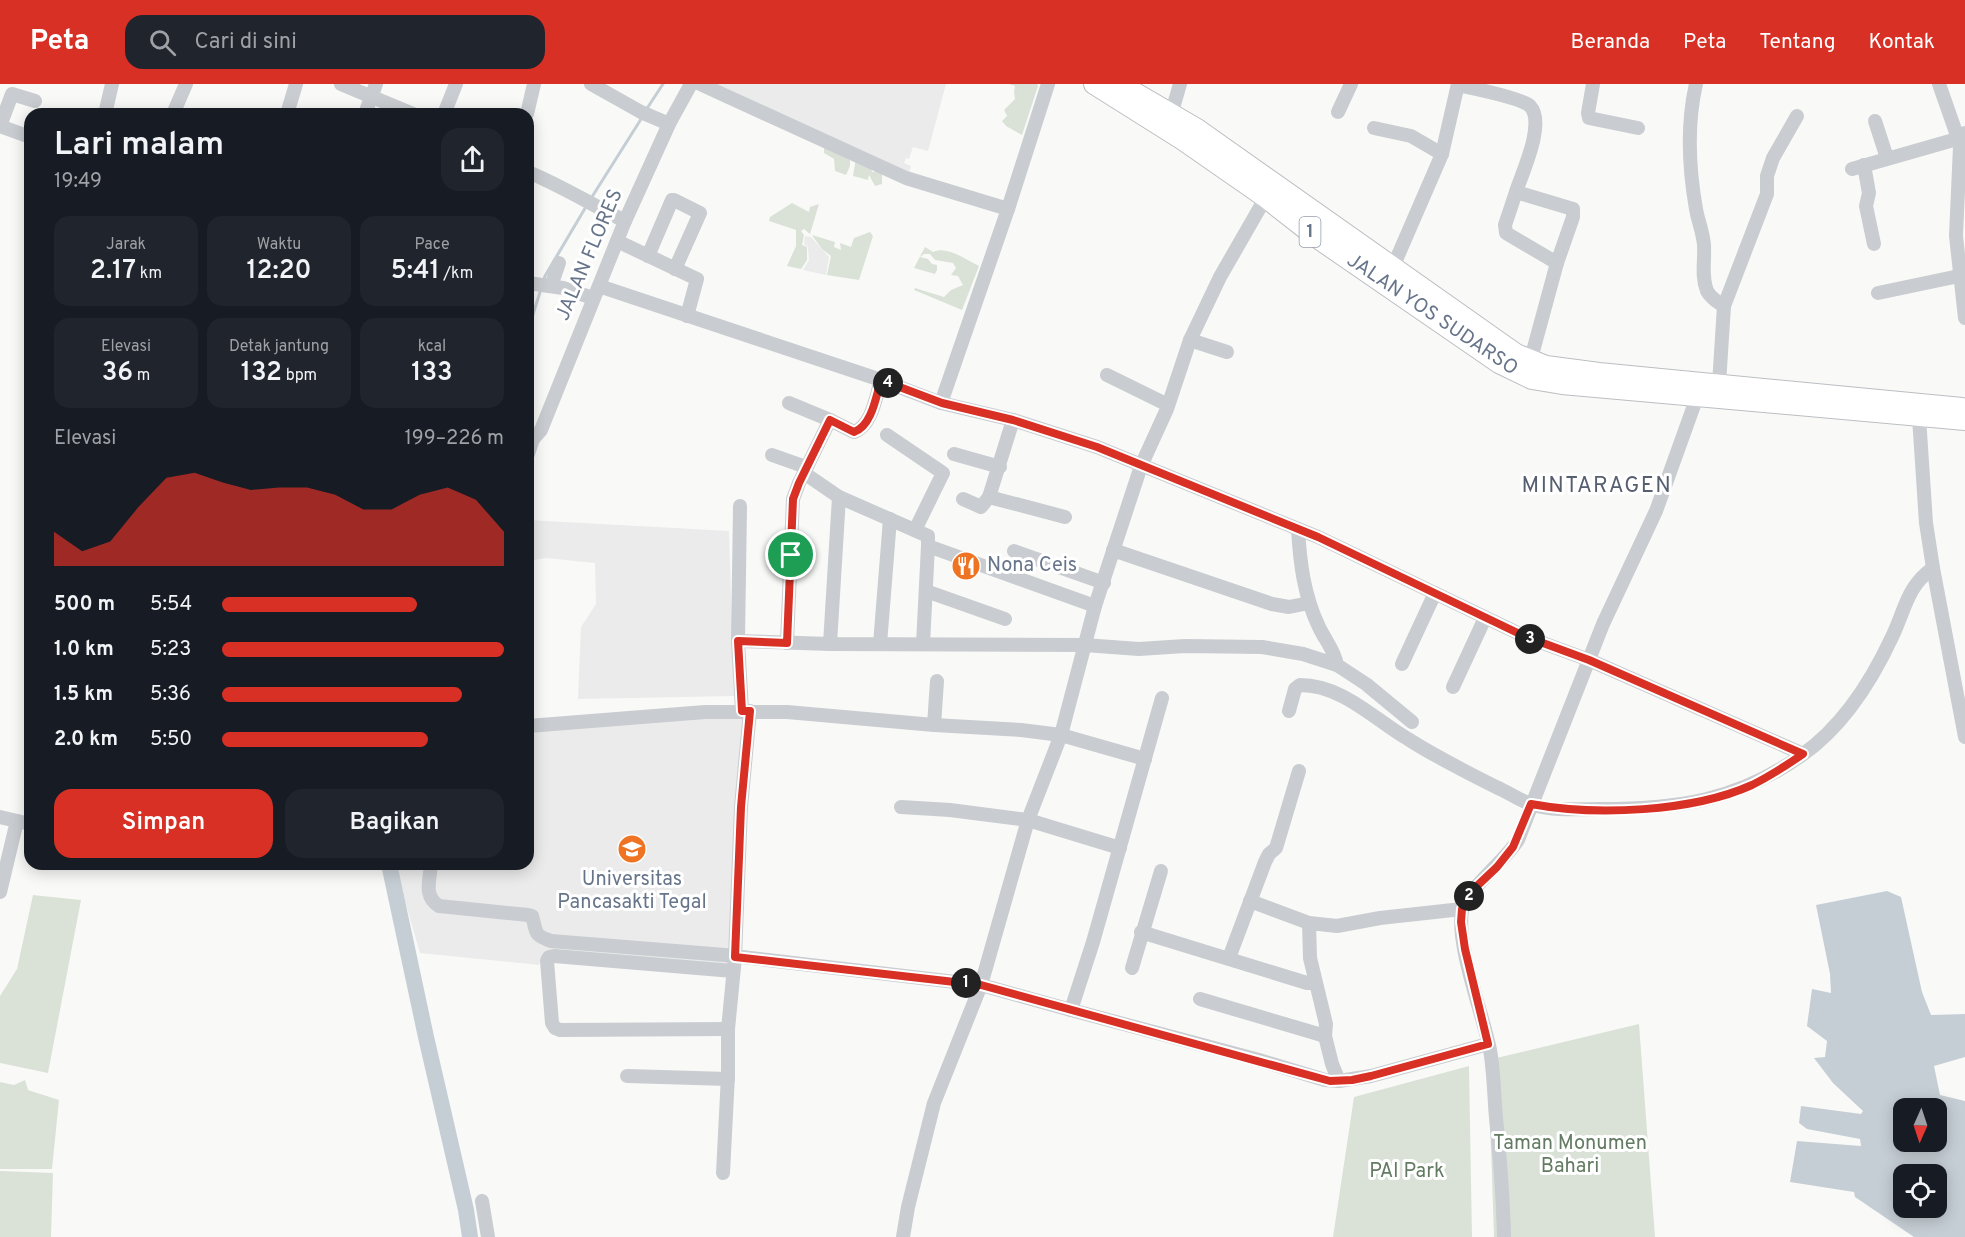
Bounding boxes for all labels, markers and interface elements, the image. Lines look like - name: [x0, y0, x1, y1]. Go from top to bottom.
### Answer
- search box: [125, 15, 545, 69]
- text: Peta: [30, 24, 89, 60]
- icon: search: [146, 26, 179, 59]
- text: Cari di sini: [194, 29, 297, 56]
- text: Beranda: [1571, 29, 1650, 56]
- text: Peta: [1683, 29, 1726, 56]
- text: Tentang: [1759, 29, 1836, 56]
- text: Kontak: [1869, 29, 1935, 56]
- text: Lari malam: [54, 125, 224, 167]
- button: share: [441, 128, 504, 191]
- text: 19:49: [54, 169, 102, 195]
- street label: JALAN FLORES: [551, 185, 629, 325]
- road number: 1: [1300, 217, 1320, 247]
- text: Jarak: [106, 235, 146, 255]
- text: Waktu: [257, 235, 301, 255]
- text: Pace: [414, 235, 450, 255]
- street label: JALAN YOS SUDARSO: [1341, 248, 1523, 382]
- text: 2.17: [90, 255, 136, 288]
- text: 12:20: [246, 255, 312, 288]
- text: 5:41: [391, 255, 440, 288]
- text: km: [136, 264, 162, 284]
- text: /km: [440, 264, 473, 284]
- text: Elevasi: [101, 337, 151, 357]
- text: Detak jantung: [229, 337, 329, 357]
- text: kcal: [418, 337, 446, 357]
- text: 36: [102, 357, 133, 390]
- text: 132: [241, 357, 282, 390]
- text: 133: [411, 357, 453, 390]
- text: m: [133, 366, 150, 386]
- text: bpm: [282, 366, 317, 386]
- pin: 4: [873, 368, 903, 398]
- text: 4: [883, 373, 893, 393]
- text: Elevasi: [54, 426, 116, 452]
- text: 199–226 m: [404, 426, 504, 452]
- district label: MINTARAGEN: [1522, 473, 1672, 500]
- pin: [765, 529, 816, 580]
- icon: arrive: [774, 538, 807, 571]
- restaurant icon: Nona Ceis: [950, 550, 982, 582]
- place label: Nona Ceis: [987, 553, 1077, 579]
- text: 500 m: [54, 592, 115, 618]
- text: 5:54: [150, 592, 192, 618]
- pin: 3: [1515, 624, 1545, 654]
- text: 3: [1525, 629, 1535, 649]
- text: 1.0 km: [54, 637, 114, 663]
- text: 5:23: [150, 637, 191, 663]
- text: 1.5 km: [54, 682, 113, 708]
- text: 5:36: [150, 682, 191, 708]
- text: 2.0 km: [54, 727, 118, 753]
- text: 5:50: [150, 727, 192, 753]
- button: Simpan: [54, 789, 273, 858]
- button: Bagikan: [285, 789, 504, 858]
- school or university icon: Universitas Pancasakti Tegal: [616, 833, 648, 865]
- place label: Universitas Pancasakti Tegal: [557, 867, 707, 916]
- pin: 2: [1454, 881, 1484, 911]
- text: 2: [1464, 886, 1474, 906]
- pin: 1: [951, 968, 981, 998]
- text: 1: [963, 973, 969, 993]
- north arrow: [1893, 1098, 1947, 1152]
- map controls: [1893, 1098, 1947, 1218]
- park label: Taman Monumen Bahari: [1493, 1131, 1647, 1180]
- park label: PAI Park: [1369, 1159, 1445, 1185]
- button: locate: [1893, 1164, 1947, 1218]

